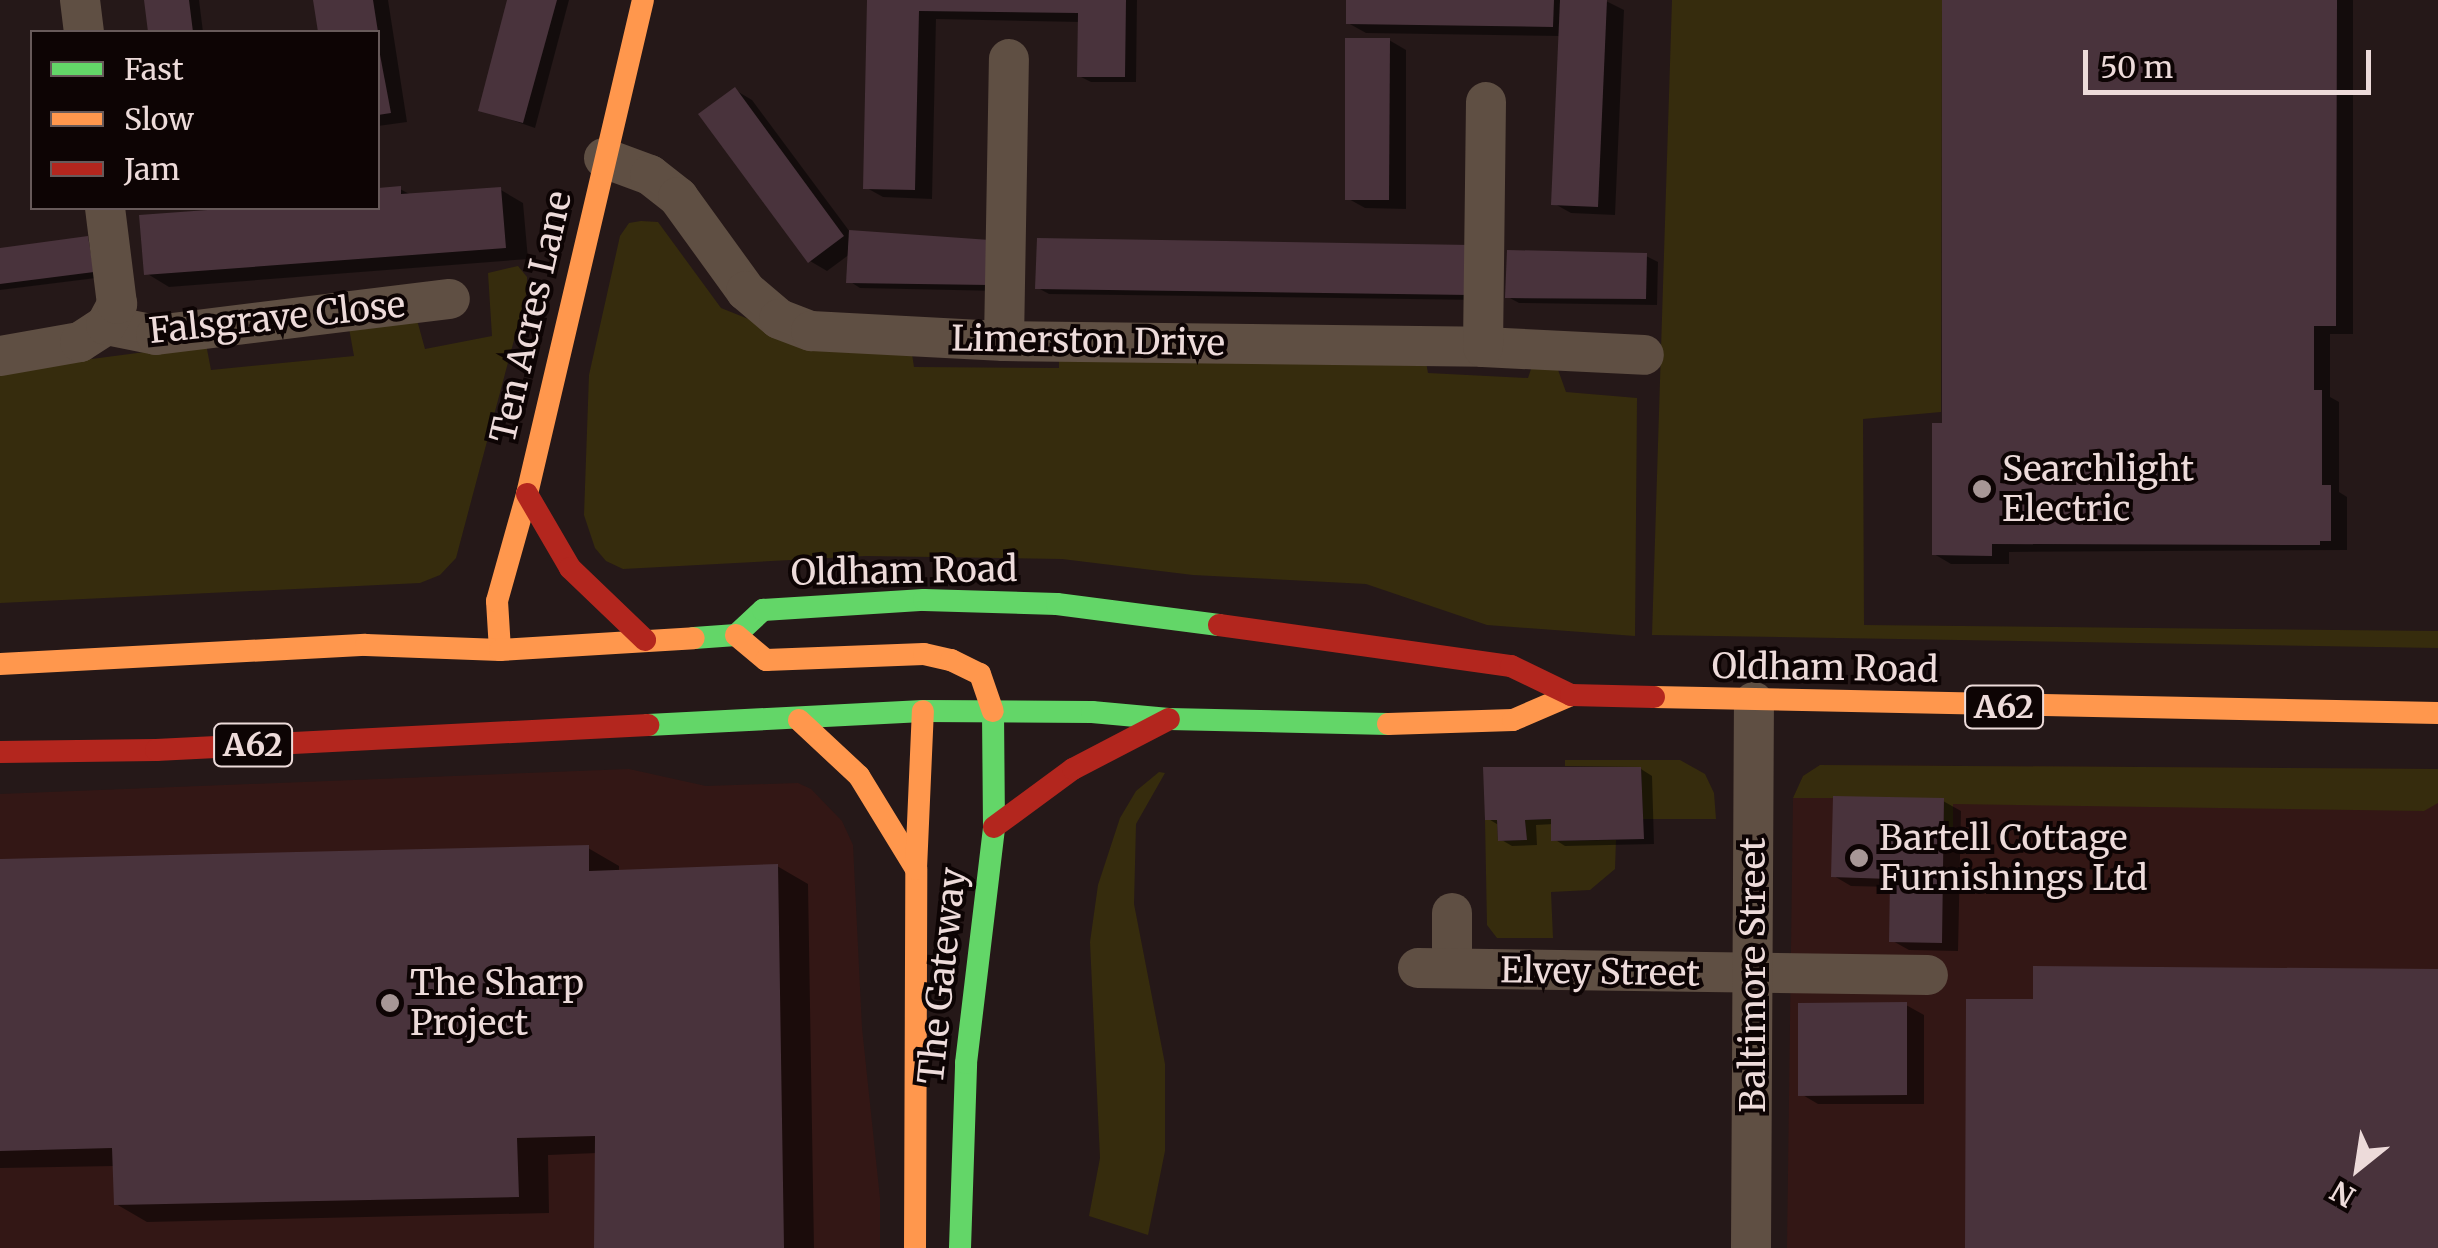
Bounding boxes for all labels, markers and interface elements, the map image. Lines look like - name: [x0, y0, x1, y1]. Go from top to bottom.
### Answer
- legend: [30, 30, 380, 210]
- scale bar: [2088, 30, 2376, 92]
- text: 50 m: [2100, 48, 2173, 86]
- text: Fast: [124, 50, 184, 88]
- text: Slow: [124, 100, 194, 138]
- text: Jam: [124, 150, 180, 188]
- street label: Ten Acres Lane: [482, 187, 580, 447]
- street label: Falsgrave Close: [147, 284, 407, 352]
- street label: Limerston Drive: [951, 318, 1225, 364]
- place label: Searchlight Electric: [2002, 448, 2194, 530]
- marker: Searchlight Electric: [1971, 478, 1993, 500]
- street label: Oldham Road: [790, 548, 1018, 594]
- street label: Oldham Road: [1711, 645, 1939, 691]
- road number: A62: [1964, 680, 2044, 734]
- road number: A62: [213, 718, 293, 772]
- place label: Bartell Cottage Furnishings Ltd: [1879, 817, 2147, 899]
- street label: Baltimore Street: [1732, 837, 1774, 1113]
- marker: Bartell Cottage Furnishings Ltd: [1848, 847, 1870, 869]
- street label: The Gateway: [910, 866, 974, 1086]
- street label: Elvey Street: [1500, 949, 1700, 995]
- place label: The Sharp Project: [410, 962, 584, 1044]
- marker: The Sharp Project: [379, 992, 401, 1014]
- north arrow: [2308, 1118, 2408, 1218]
- text: N: [2324, 1173, 2362, 1215]

